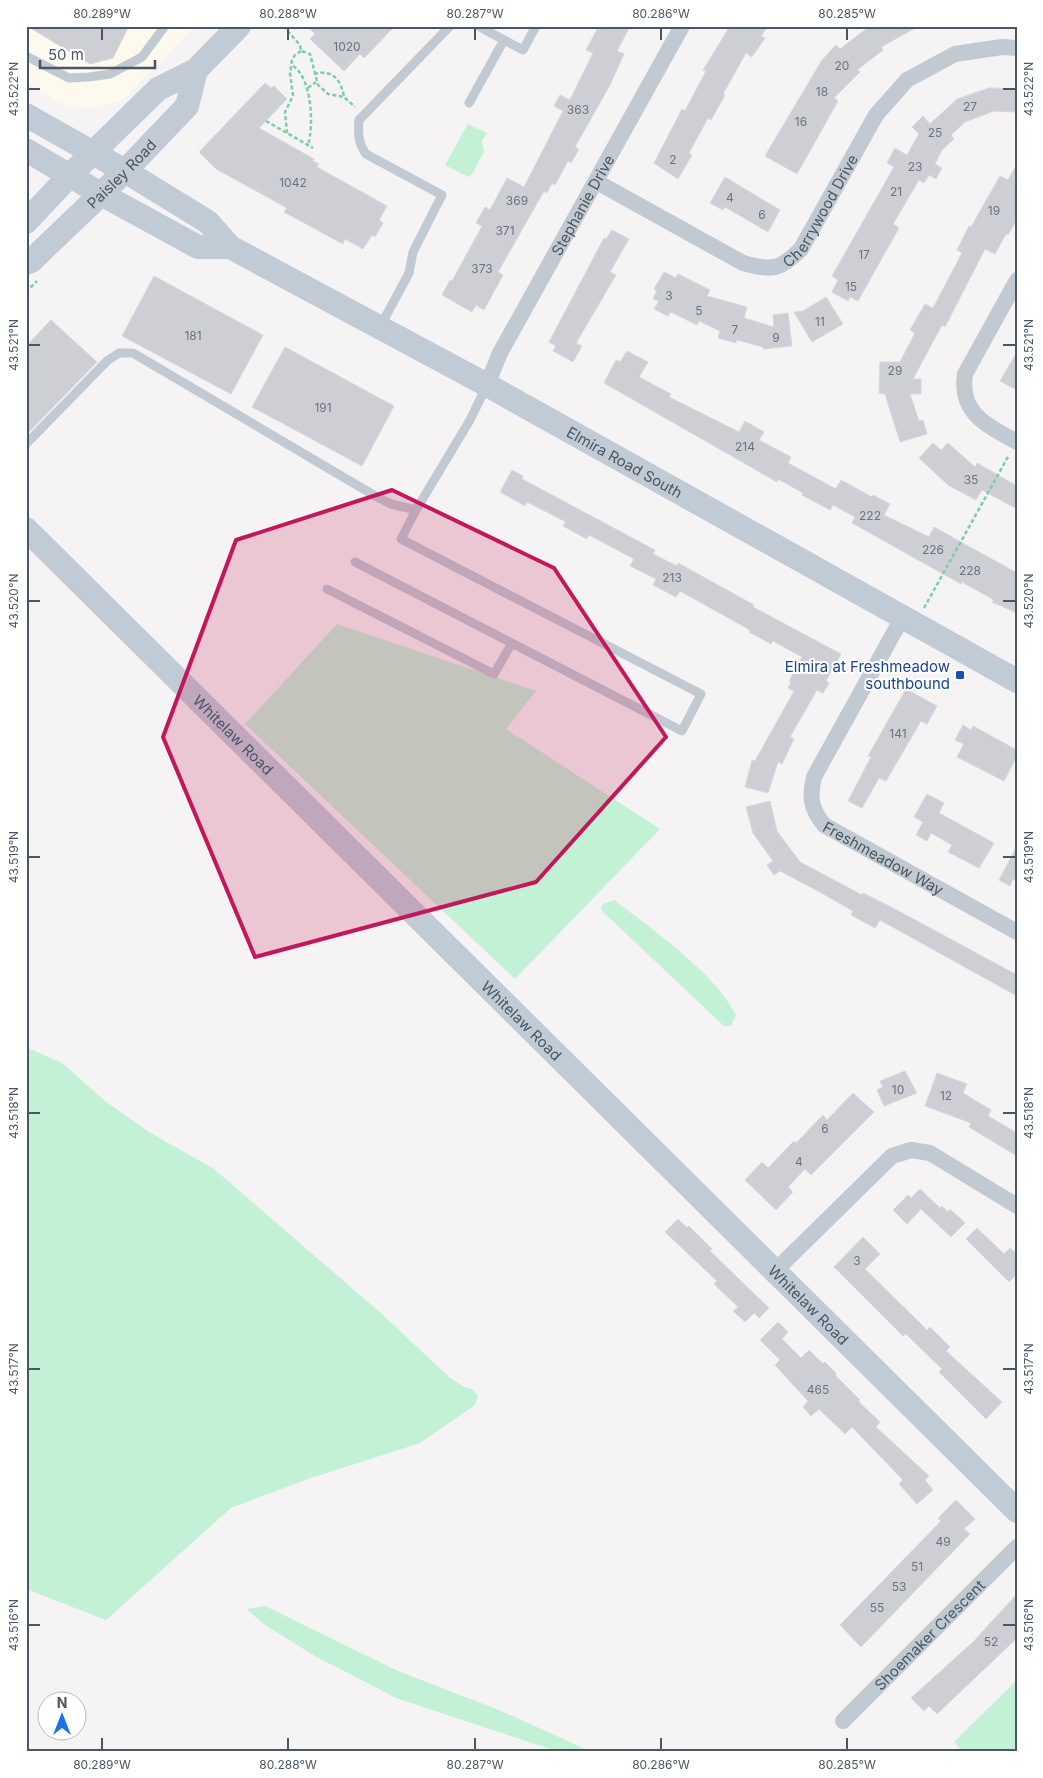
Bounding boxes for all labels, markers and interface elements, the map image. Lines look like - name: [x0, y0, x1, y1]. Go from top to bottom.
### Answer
- text: 80.289°W: [73, 6, 131, 21]
- text: 80.288°W: [259, 6, 317, 21]
- text: 80.287°W: [447, 6, 504, 21]
- text: 80.286°W: [632, 6, 690, 21]
- text: 80.285°W: [818, 6, 876, 21]
- scale bar: [40, 38, 155, 70]
- house number: 1020: [333, 39, 361, 54]
- text: 50 m: [48, 45, 84, 64]
- house number: 20: [835, 58, 849, 73]
- text: 43.522°N: [6, 62, 21, 116]
- text: 43.522°N: [1021, 62, 1036, 116]
- house number: 18: [816, 84, 828, 99]
- house number: 27: [963, 99, 977, 114]
- house number: 363: [567, 102, 589, 117]
- house number: 16: [795, 114, 807, 129]
- house number: 25: [928, 125, 942, 140]
- street label: Paisley Road: [82, 135, 160, 212]
- street label: Stephanie Drive: [547, 151, 618, 259]
- street label: Cherrywood Drive: [778, 151, 862, 271]
- house number: 2: [669, 152, 677, 167]
- house number: 23: [908, 159, 922, 174]
- house number: 1042: [279, 175, 307, 190]
- house number: 21: [890, 184, 902, 199]
- house number: 4: [726, 190, 734, 205]
- house number: 369: [506, 193, 528, 208]
- house number: 19: [988, 203, 1000, 218]
- house number: 6: [758, 207, 766, 222]
- house number: 371: [495, 223, 515, 238]
- house number: 17: [858, 247, 870, 262]
- house number: 373: [471, 261, 493, 276]
- house number: 15: [845, 279, 857, 294]
- house number: 3: [665, 288, 673, 303]
- house number: 5: [695, 303, 703, 318]
- house number: 11: [815, 314, 825, 329]
- text: 43.521°N: [6, 319, 21, 371]
- text: 43.521°N: [1021, 319, 1036, 371]
- house number: 7: [732, 322, 739, 337]
- house number: 181: [184, 328, 202, 343]
- house number: 9: [772, 330, 780, 345]
- house number: 29: [888, 363, 902, 378]
- house number: 191: [314, 400, 332, 415]
- street label: Elmira Road South: [564, 422, 686, 502]
- house number: 214: [735, 439, 755, 454]
- house number: 35: [964, 472, 978, 487]
- house number: 222: [859, 508, 881, 523]
- house number: 226: [922, 542, 944, 557]
- house number: 228: [959, 563, 981, 578]
- house number: 213: [662, 570, 682, 585]
- text: 43.520°N: [6, 574, 21, 628]
- text: 43.520°N: [1021, 574, 1036, 628]
- place label: Elmira at Freshmeadow southbound: [785, 657, 950, 693]
- marker: Elmira at Freshmeadow southbound: [954, 669, 966, 681]
- street label: Whitelaw Road: [189, 691, 278, 778]
- house number: 141: [889, 726, 907, 741]
- street label: Freshmeadow Way: [820, 817, 947, 899]
- text: 43.519°N: [6, 831, 21, 883]
- text: 43.519°N: [1021, 831, 1036, 883]
- street label: Whitelaw Road: [478, 976, 566, 1064]
- house number: 10: [892, 1082, 904, 1097]
- text: 43.518°N: [6, 1087, 21, 1139]
- text: 43.518°N: [1021, 1087, 1036, 1139]
- house number: 12: [940, 1088, 952, 1103]
- house number: 6: [821, 1121, 829, 1136]
- house number: 4: [795, 1154, 803, 1169]
- house number: 3: [853, 1253, 861, 1268]
- street label: Whitelaw Road: [765, 1261, 853, 1349]
- text: 43.517°N: [6, 1343, 21, 1395]
- text: 43.517°N: [1021, 1343, 1036, 1395]
- house number: 465: [807, 1382, 829, 1397]
- house number: 49: [935, 1534, 951, 1549]
- house number: 51: [911, 1559, 923, 1574]
- street label: Shoemaker Crescent: [870, 1575, 989, 1694]
- house number: 53: [892, 1579, 906, 1594]
- text: 43.516°N: [6, 1599, 21, 1651]
- text: 43.516°N: [1021, 1599, 1036, 1651]
- house number: 55: [870, 1600, 884, 1615]
- house number: 52: [984, 1634, 998, 1649]
- north arrow: [38, 1690, 88, 1740]
- text: N: [57, 1694, 67, 1711]
- text: 80.289°W: [73, 1757, 131, 1772]
- text: 80.288°W: [259, 1757, 317, 1772]
- text: 80.287°W: [447, 1757, 504, 1772]
- text: 80.286°W: [632, 1757, 690, 1772]
- text: 80.285°W: [818, 1757, 876, 1772]

